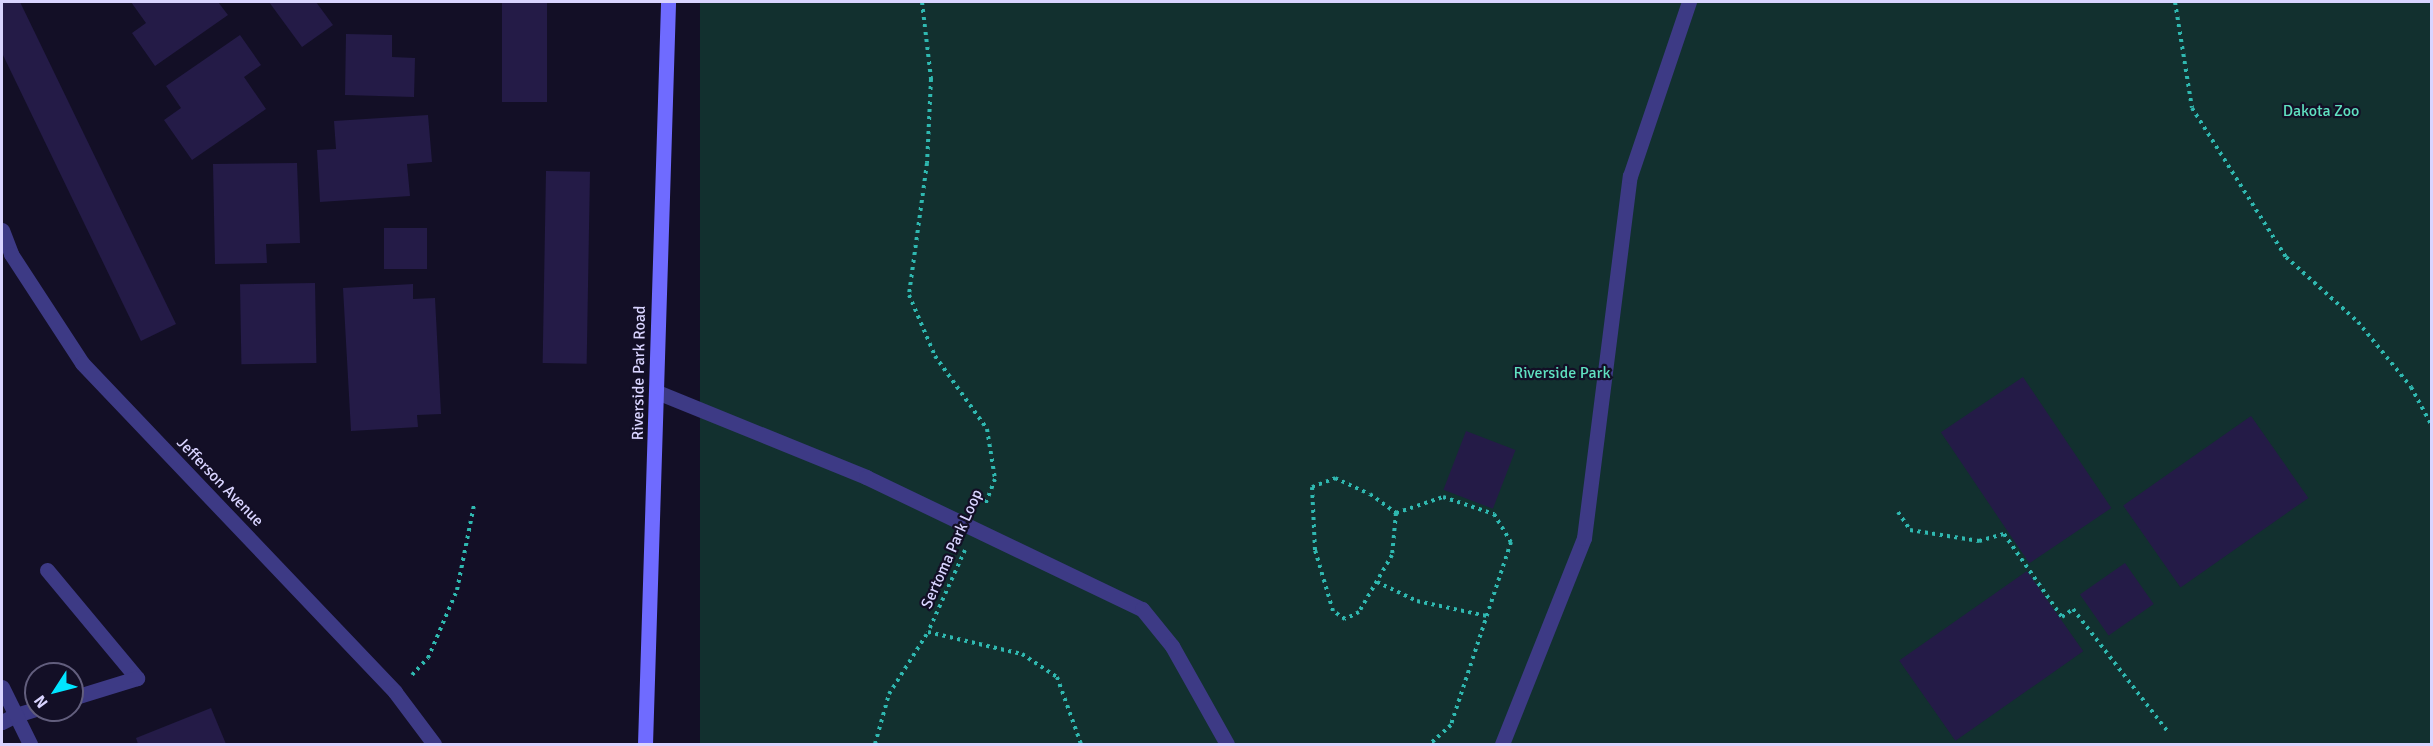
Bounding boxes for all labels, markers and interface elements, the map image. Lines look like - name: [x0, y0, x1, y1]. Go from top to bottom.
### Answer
- park label: Dakota Zoo: [2283, 101, 2359, 121]
- street label: Riverside Park Road: [628, 306, 650, 440]
- park label: Riverside Park: [1514, 363, 1610, 383]
- street label: Jefferson Avenue: [173, 433, 267, 531]
- street label: Sertoma Park Loop: [917, 486, 987, 612]
- north arrow: [24, 662, 84, 722]
- text: N: [30, 691, 52, 712]

